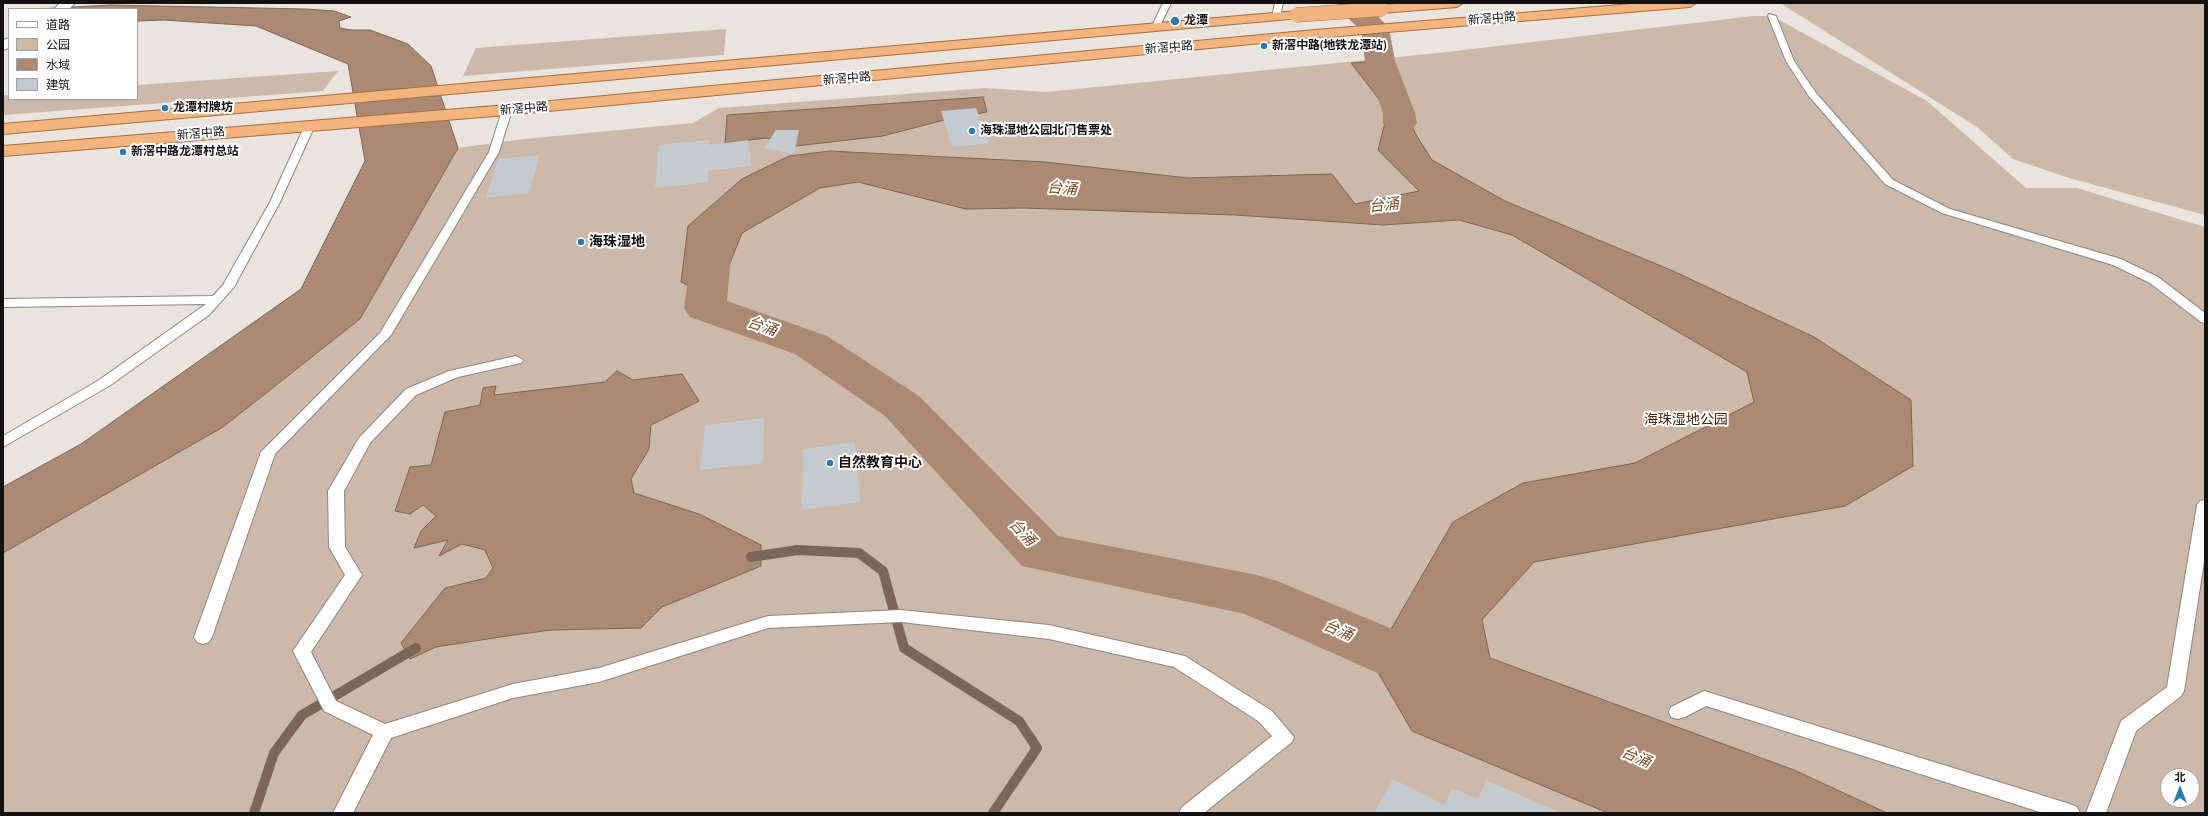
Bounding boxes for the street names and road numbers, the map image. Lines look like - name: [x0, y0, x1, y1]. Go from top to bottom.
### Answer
- street label: 新滘中路: [1467, 10, 1517, 28]
- street label: 新滘中路: [1144, 39, 1194, 57]
- street label: 新滘中路: [822, 70, 872, 88]
- street label: 新滘中路: [499, 100, 549, 118]
- street label: 新滘中路: [176, 125, 226, 143]

